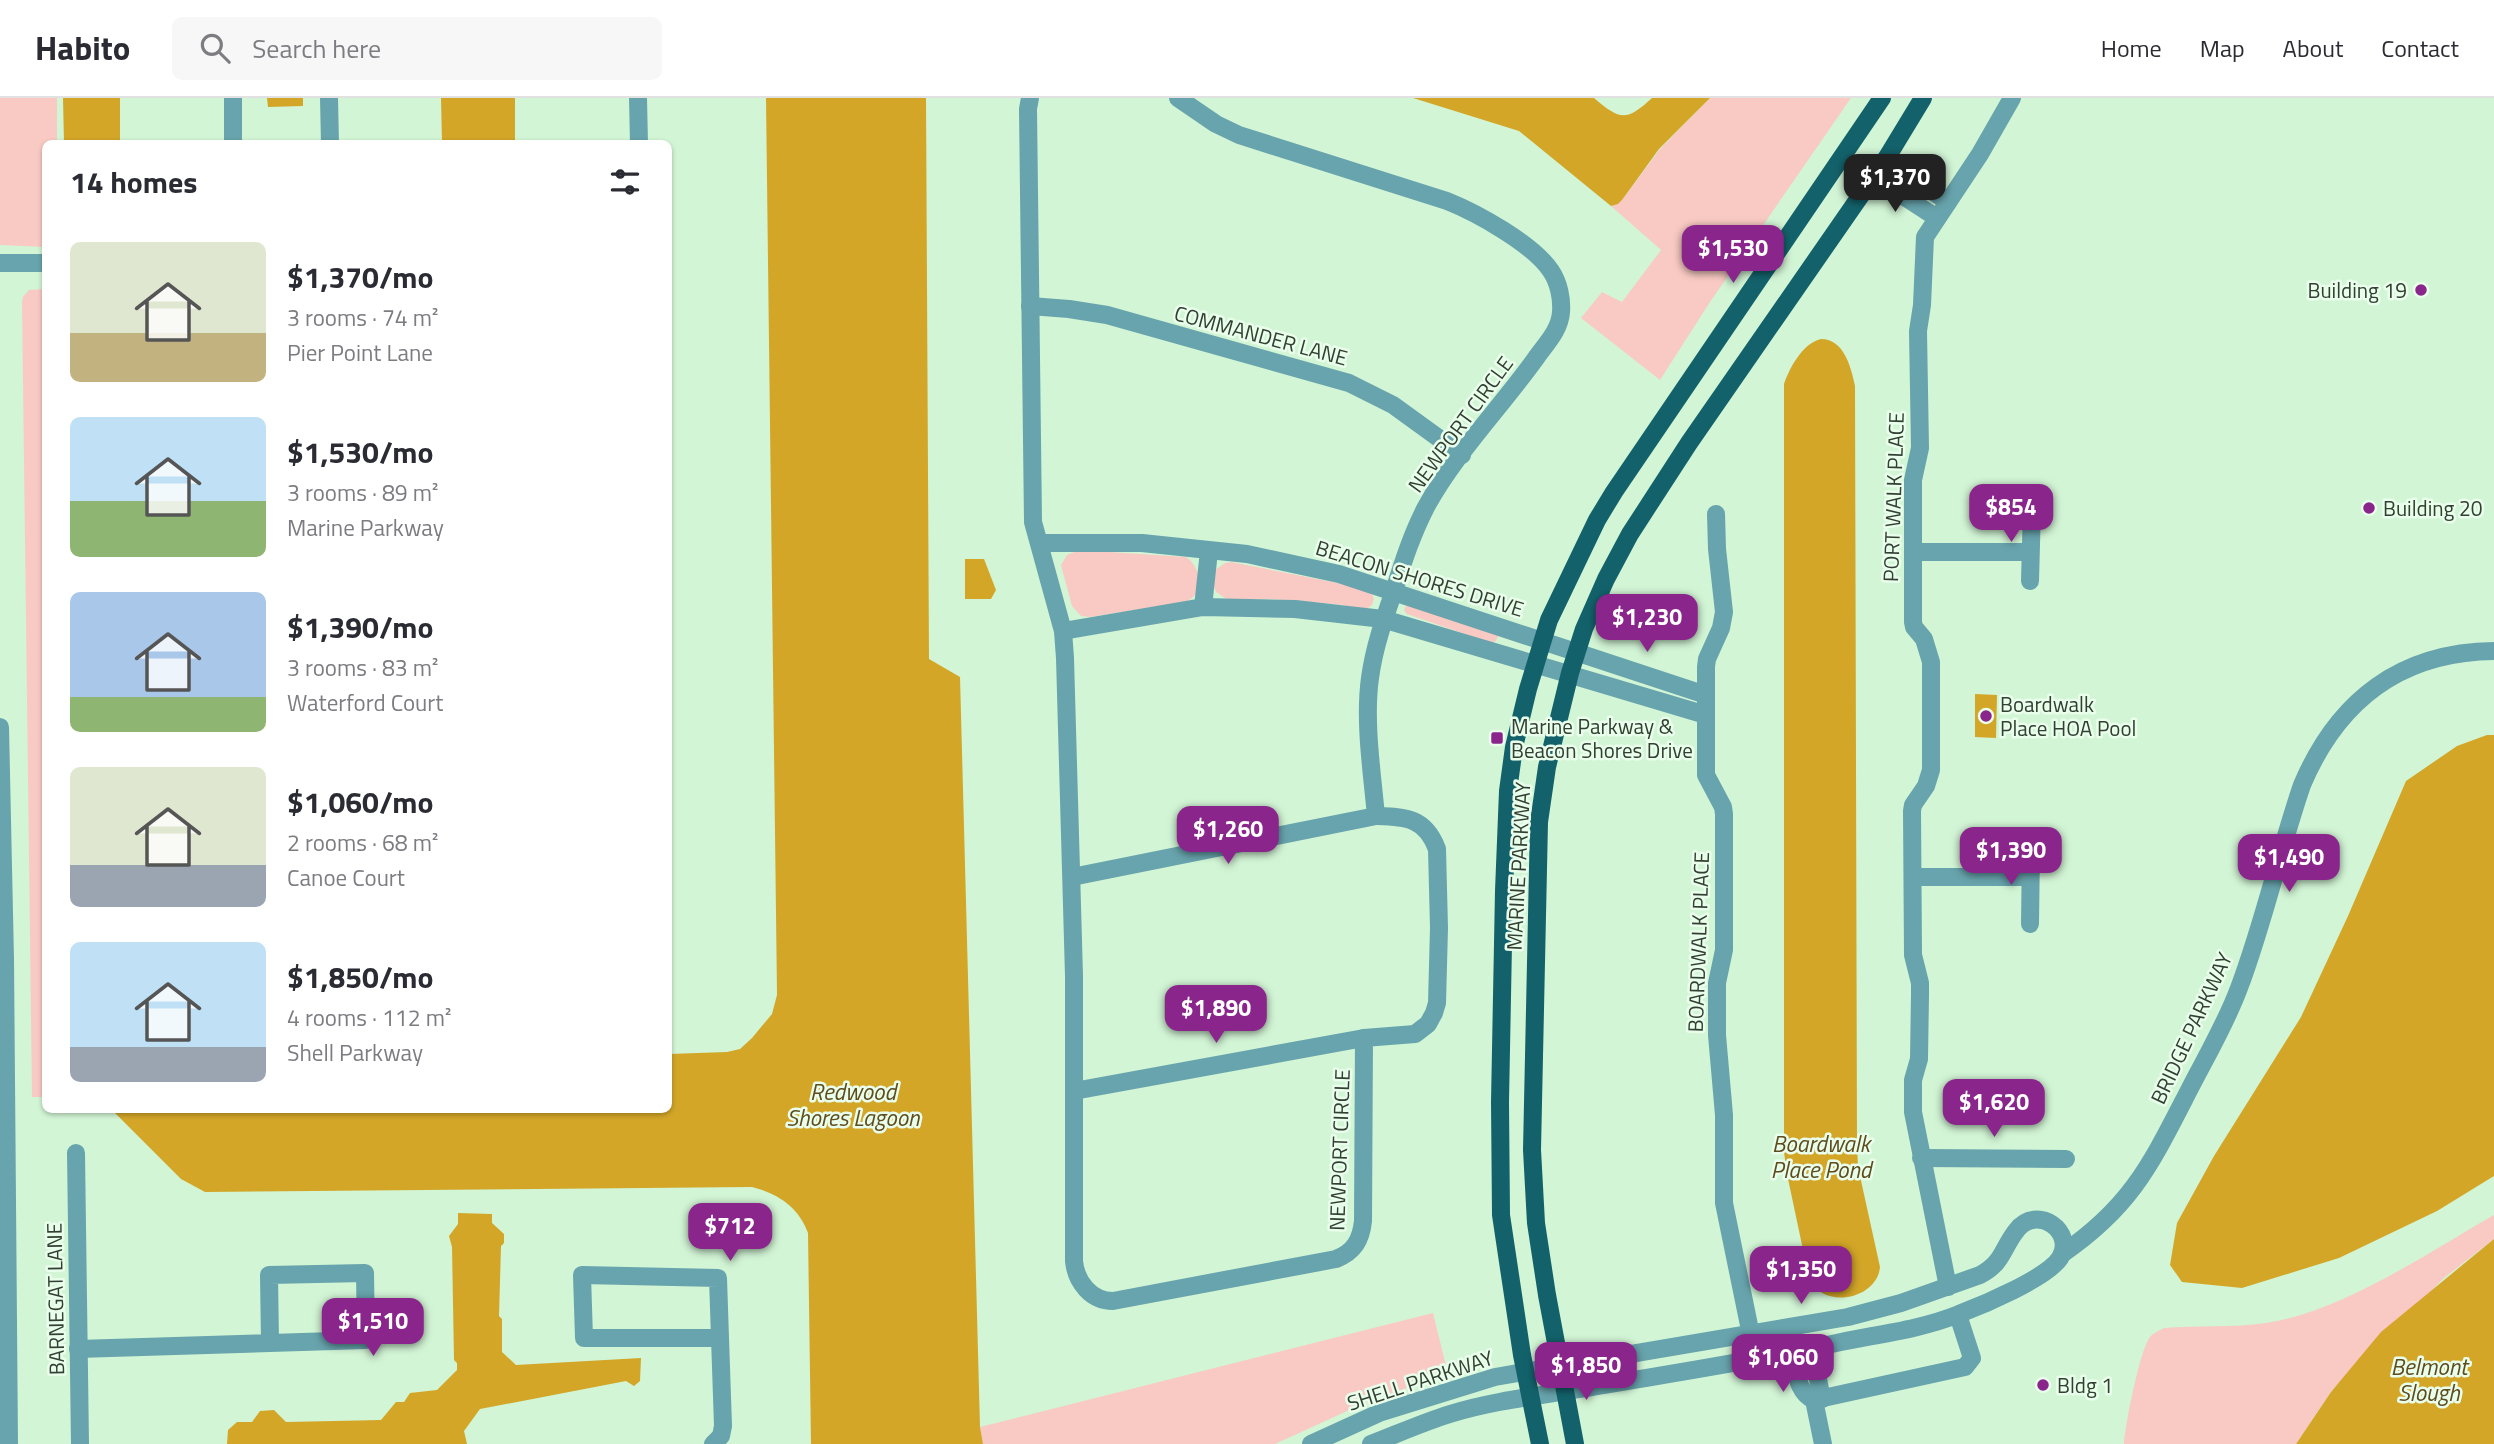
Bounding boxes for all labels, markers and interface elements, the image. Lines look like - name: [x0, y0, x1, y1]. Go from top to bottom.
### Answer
- search box: [172, 17, 662, 80]
- text: Habito: [35, 23, 130, 73]
- icon: search: [196, 29, 234, 67]
- text: Search here: [252, 29, 381, 68]
- text: Home: [2101, 30, 2162, 66]
- text: Map: [2200, 30, 2245, 66]
- text: About: [2283, 30, 2343, 66]
- text: Contact: [2381, 30, 2459, 66]
- pin: $1,370: [1838, 155, 1952, 214]
- text: 14 homes: [70, 159, 197, 205]
- text: $1,370: [1860, 159, 1930, 194]
- icon: filters: [606, 163, 644, 201]
- pin: $1,530: [1676, 226, 1790, 285]
- text: $1,530: [1698, 230, 1768, 265]
- text: $1,370/mo: [287, 254, 433, 300]
- icon: home: [126, 270, 210, 354]
- place label: Building 19: [2308, 274, 2407, 306]
- marker: Building 19: [2413, 282, 2429, 298]
- street label: COMMANDER LANE: [1171, 296, 1351, 374]
- text: 3 rooms · 74 m²: [287, 300, 438, 335]
- text: Pier Point Lane: [287, 335, 433, 370]
- street label: NEWPORT CIRCLE: [1400, 349, 1520, 499]
- street label: PORT WALK PLACE: [1874, 412, 1912, 582]
- text: $1,530/mo: [287, 429, 433, 475]
- icon: home: [126, 445, 210, 529]
- text: 3 rooms · 89 m²: [287, 475, 438, 510]
- pin: $854: [1970, 484, 2052, 544]
- text: $854: [1985, 489, 2037, 524]
- place label: Building 20: [2383, 492, 2482, 524]
- marker: Building 20: [2361, 500, 2377, 516]
- text: Marine Parkway: [287, 510, 444, 545]
- street label: BEACON SHORES DRIVE: [1312, 531, 1528, 625]
- pin: $1,230: [1590, 594, 1704, 654]
- text: $1,230: [1612, 599, 1682, 634]
- text: $1,390/mo: [287, 604, 433, 650]
- icon: home: [126, 620, 210, 704]
- text: 3 rooms · 83 m²: [287, 650, 438, 685]
- text: Waterford Court: [287, 685, 443, 720]
- place label: Boardwalk Place HOA Pool: [2000, 688, 2136, 744]
- marker: Boardwalk Place HOA Pool: [1978, 708, 1994, 724]
- place label: Marine Parkway & Beacon Shores Drive: [1511, 710, 1693, 766]
- marker: Marine Parkway & Beacon Shores Drive: [1489, 730, 1505, 746]
- text: $1,060/mo: [287, 779, 433, 825]
- street label: MARINE PARKWAY: [1498, 780, 1538, 951]
- icon: home: [126, 795, 210, 879]
- pin: $1,260: [1171, 806, 1285, 866]
- text: $1,260: [1193, 811, 1263, 846]
- text: 2 rooms · 68 m²: [287, 825, 438, 860]
- pin: $1,390: [1954, 828, 2068, 887]
- text: $1,390: [1976, 832, 2046, 867]
- pin: $1,490: [2232, 834, 2346, 894]
- text: $1,490: [2254, 839, 2324, 874]
- street label: BOARDWALK PLACE: [1679, 851, 1717, 1033]
- text: Canoe Court: [287, 860, 405, 895]
- street label: BRIDGE PARKWAY: [2142, 946, 2240, 1109]
- text: $1,850/mo: [287, 954, 433, 1000]
- icon: home: [126, 970, 210, 1054]
- pin: $1,890: [1159, 986, 1273, 1045]
- text: $1,890: [1181, 990, 1251, 1025]
- text: 4 rooms · 112 m²: [287, 1000, 451, 1035]
- text: Shell Parkway: [287, 1035, 423, 1070]
- street label: NEWPORT CIRCLE: [1320, 1069, 1358, 1231]
- water label: Redwood Shores Lagoon: [786, 1074, 920, 1135]
- pin: $1,620: [1937, 1080, 2051, 1139]
- text: $1,620: [1959, 1084, 2029, 1119]
- water label: Boardwalk Place Pond: [1771, 1126, 1874, 1187]
- pin: $712: [689, 1204, 771, 1263]
- text: $712: [704, 1208, 756, 1243]
- street label: BARNEGAT LANE: [38, 1223, 72, 1375]
- pin: $1,350: [1744, 1246, 1858, 1306]
- text: $1,350: [1766, 1251, 1836, 1286]
- pin: $1,510: [316, 1298, 430, 1358]
- text: $1,510: [338, 1303, 408, 1338]
- pin: $1,060: [1726, 1334, 1840, 1394]
- text: $1,060: [1748, 1339, 1818, 1374]
- street label: SHELL PARKWAY: [1343, 1341, 1498, 1419]
- pin: $1,850: [1529, 1342, 1643, 1402]
- text: $1,850: [1551, 1347, 1621, 1382]
- water label: Belmont Slough: [2391, 1349, 2470, 1410]
- place label: Bldg 1: [2057, 1369, 2113, 1401]
- marker: Bldg 1: [2035, 1377, 2051, 1393]

